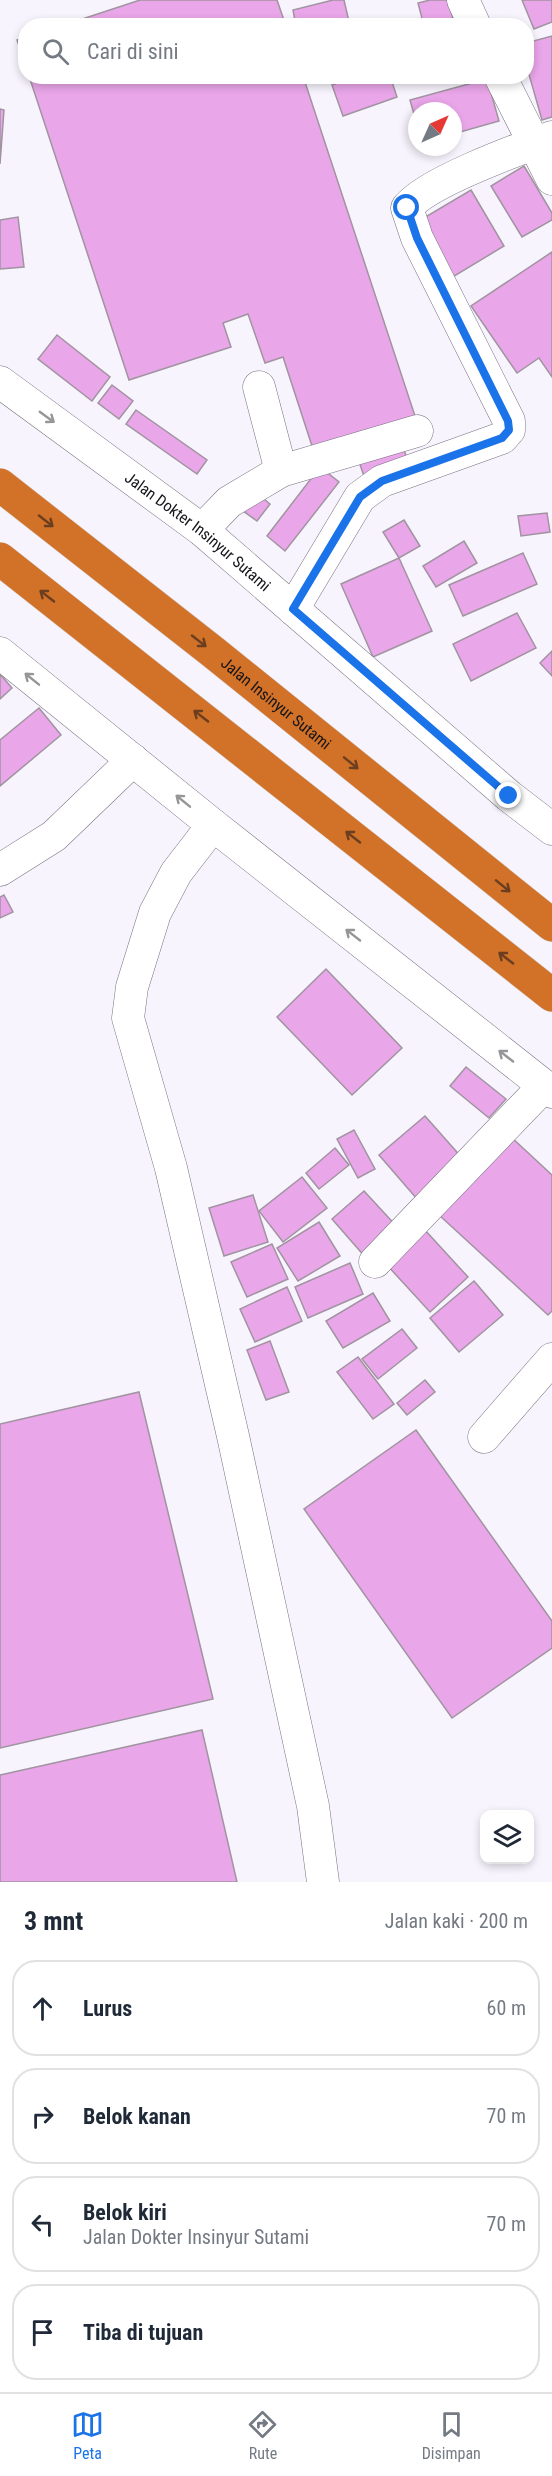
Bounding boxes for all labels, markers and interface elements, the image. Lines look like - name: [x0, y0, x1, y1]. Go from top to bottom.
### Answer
- search box: [18, 18, 534, 84]
- icon: search: [39, 35, 72, 68]
- text: Cari di sini: [87, 39, 179, 64]
- north arrow: [408, 102, 462, 156]
- route start: [393, 194, 419, 220]
- one-way arrow: [39, 410, 55, 423]
- street label: Jalan Dokter Insinyur Sutami: [121, 468, 274, 595]
- one-way arrow: [38, 514, 54, 527]
- one-way arrow: [39, 589, 55, 602]
- one-way arrow: [191, 635, 207, 648]
- street label: Jalan Insinyur Sutami: [217, 653, 335, 753]
- one-way arrow: [24, 672, 40, 685]
- one-way arrow: [193, 709, 209, 722]
- one-way arrow: [343, 757, 359, 770]
- route end: [495, 782, 521, 808]
- one-way arrow: [176, 794, 192, 807]
- one-way arrow: [346, 831, 362, 844]
- one-way arrow: [495, 879, 511, 892]
- one-way arrow: [345, 928, 361, 941]
- one-way arrow: [498, 952, 514, 965]
- one-way arrow: [498, 1049, 514, 1062]
- map controls: [480, 1810, 534, 1864]
- button: layers: [480, 1810, 534, 1864]
- text: 3 mnt: [24, 1906, 83, 1936]
- text: Jalan kaki · 200 m: [385, 1909, 528, 1933]
- icon: ahead: [26, 1992, 59, 2025]
- text: Lurus: [83, 1996, 132, 2021]
- text: 60 m: [487, 1996, 526, 2020]
- icon: right: [26, 2100, 59, 2133]
- text: Belok kanan: [83, 2104, 191, 2129]
- text: 70 m: [487, 2104, 526, 2128]
- text: Belok kiri: [83, 2200, 167, 2225]
- icon: left: [26, 2208, 59, 2241]
- text: 70 m: [487, 2212, 526, 2236]
- text: Jalan Dokter Insinyur Sutami: [83, 2225, 309, 2249]
- icon: arrive: [26, 2316, 59, 2349]
- text: Tiba di tujuan: [83, 2320, 203, 2345]
- tab: Peta: [71, 2408, 104, 2463]
- tab: Rute: [246, 2408, 279, 2463]
- tab: Disimpan: [422, 2408, 481, 2463]

